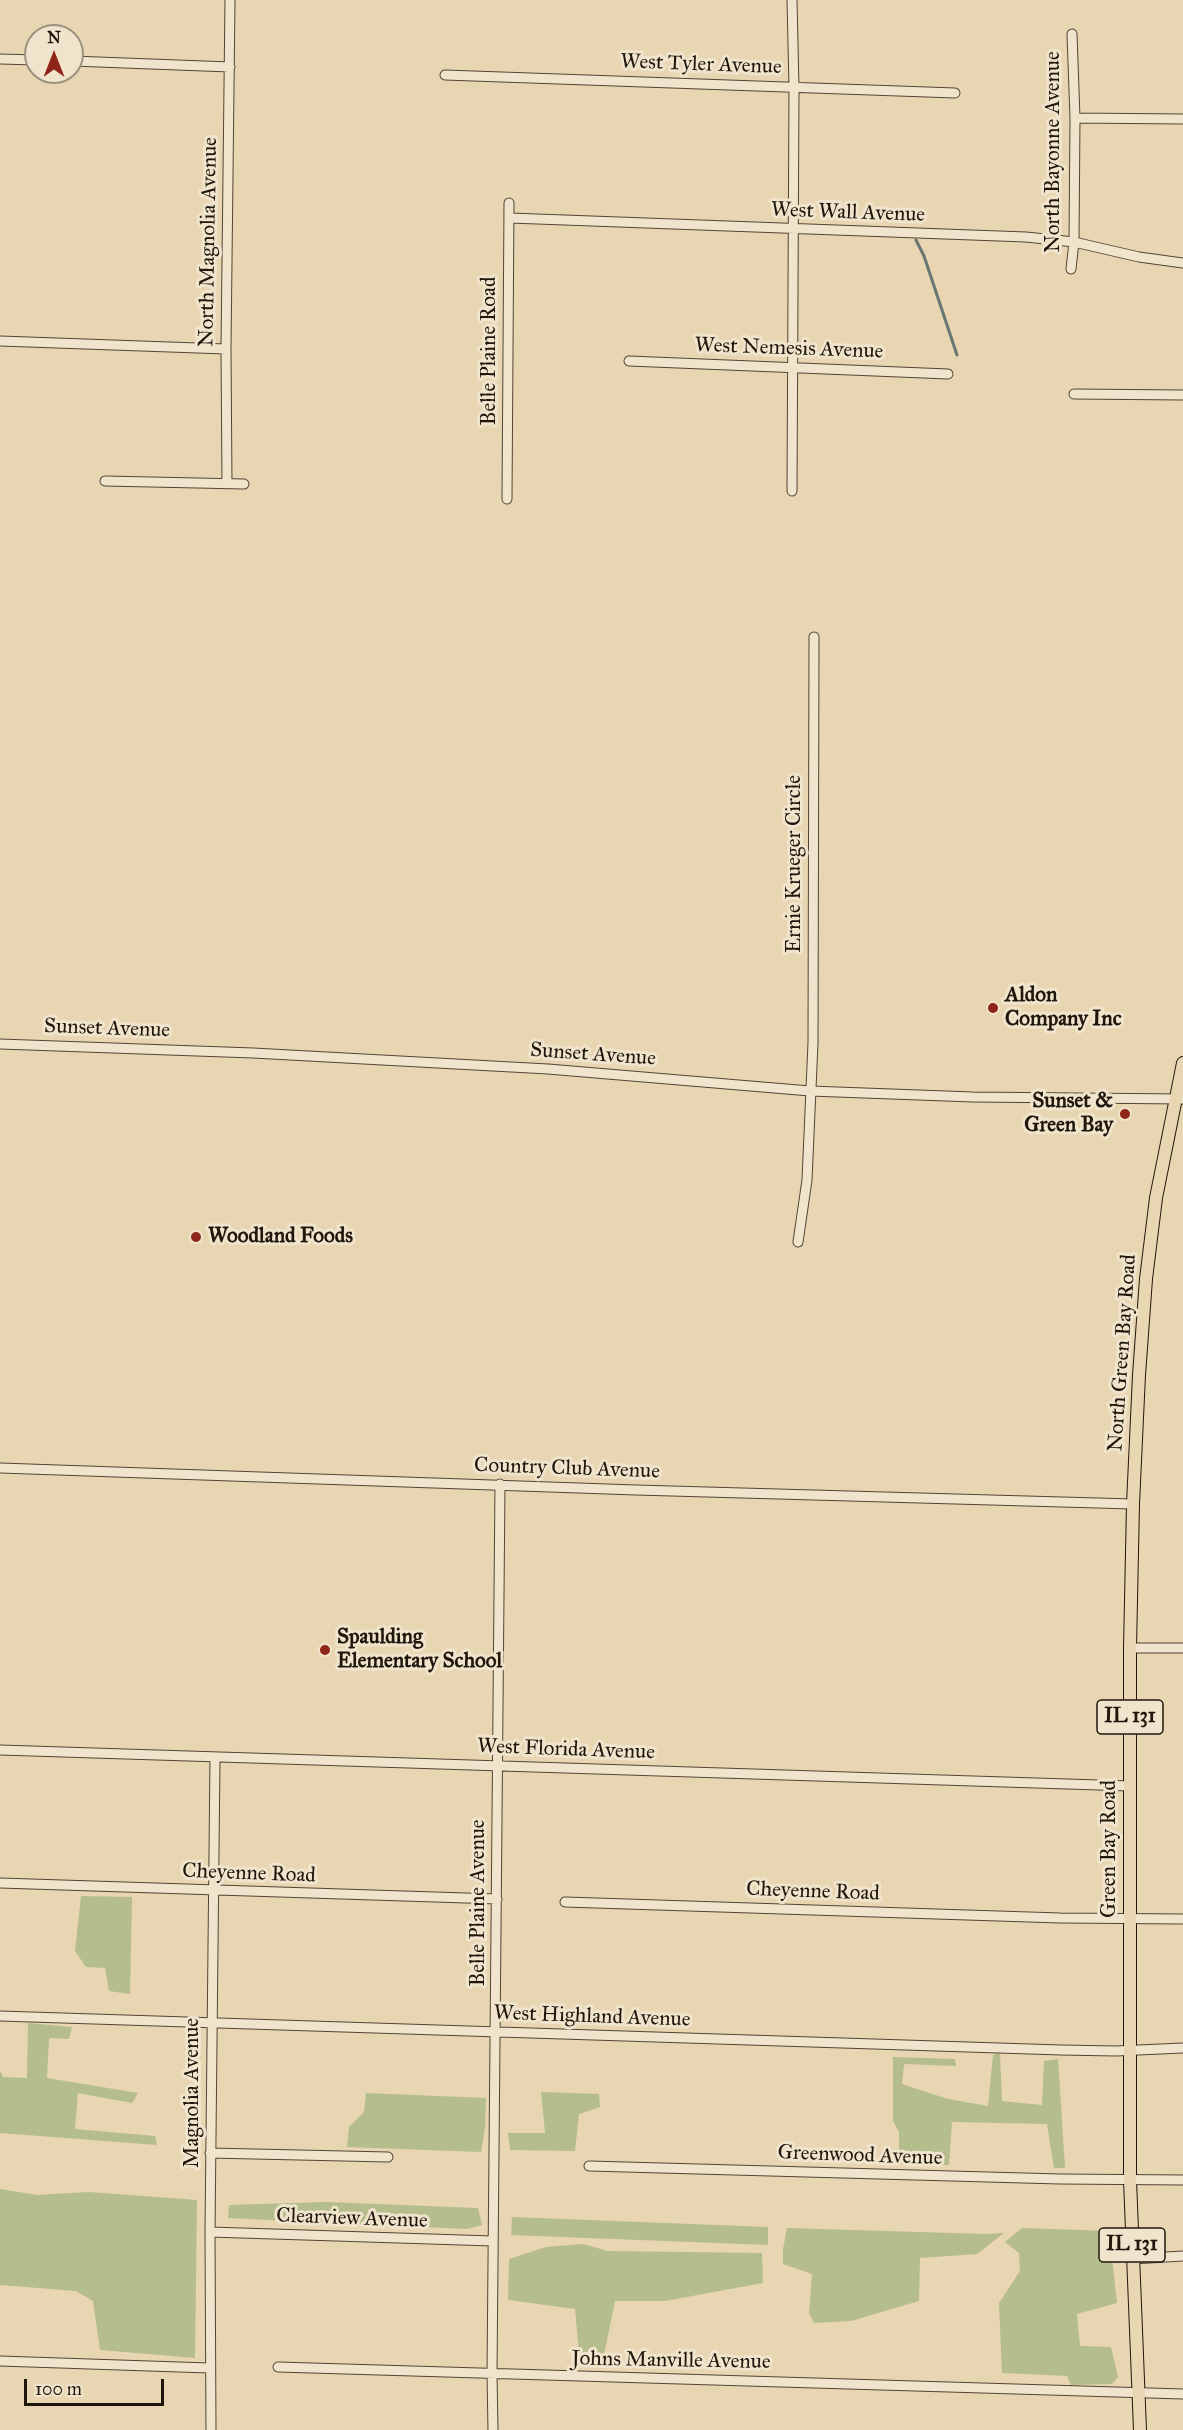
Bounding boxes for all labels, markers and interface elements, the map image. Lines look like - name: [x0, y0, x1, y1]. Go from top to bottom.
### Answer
- north arrow: [24, 24, 84, 84]
- text: N: [47, 28, 61, 47]
- street label: West Tyler Avenue: [620, 50, 782, 80]
- street label: North Bayonne Avenue: [1041, 51, 1067, 253]
- street label: North Magnolia Avenue: [195, 137, 223, 347]
- street label: West Wall Avenue: [771, 198, 925, 228]
- street label: Belle Plaine Road: [477, 277, 503, 425]
- street label: West Nemesis Avenue: [694, 333, 884, 365]
- street label: Ernie Krueger Circle: [782, 775, 808, 953]
- place label: Aldon Company Inc: [1005, 983, 1122, 1033]
- marker: Aldon Company Inc: [986, 1001, 1000, 1015]
- street label: Sunset Avenue: [44, 1014, 170, 1044]
- street label: Sunset Avenue: [529, 1038, 657, 1072]
- place label: Sunset & Green Bay: [1024, 1089, 1113, 1139]
- marker: Sunset & Green Bay: [1118, 1107, 1132, 1121]
- place label: Woodland Foods: [208, 1224, 353, 1250]
- marker: Woodland Foods: [189, 1230, 203, 1244]
- street label: North Green Bay Road: [1104, 1254, 1142, 1452]
- street label: Country Club Avenue: [474, 1453, 660, 1485]
- place label: Spaulding Elementary School: [337, 1625, 502, 1675]
- marker: Spaulding Elementary School: [318, 1643, 332, 1657]
- road number: IL 131: [1097, 1700, 1163, 1734]
- street label: West Florida Avenue: [477, 1734, 655, 1766]
- street label: Green Bay Road: [1097, 1780, 1123, 1918]
- street label: Belle Plaine Avenue: [466, 1819, 492, 1987]
- street label: Cheyenne Road: [182, 1859, 316, 1889]
- street label: Cheyenne Road: [746, 1877, 880, 1907]
- street label: West Highland Avenue: [493, 2001, 691, 2033]
- street label: Magnolia Avenue: [180, 2018, 206, 2168]
- street label: Greenwood Avenue: [777, 2141, 943, 2171]
- street label: Clearview Avenue: [276, 2204, 428, 2234]
- road number: IL 131: [1099, 2228, 1165, 2262]
- street label: Johns Manville Avenue: [571, 2347, 771, 2375]
- scale bar: [27, 2367, 166, 2405]
- text: 100 m: [35, 2378, 82, 2400]

